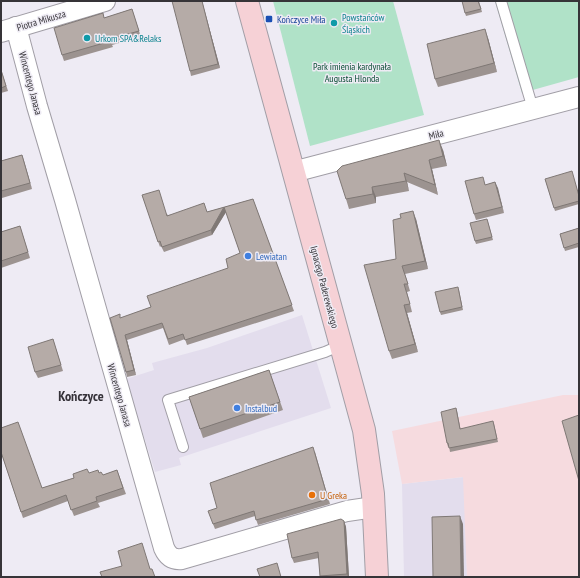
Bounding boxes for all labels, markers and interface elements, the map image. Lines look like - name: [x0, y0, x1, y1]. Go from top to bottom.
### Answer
- street label: Piotra Mikusza: [15, 7, 67, 34]
- place label: Powstańców Śląskich: [342, 11, 384, 36]
- place label: Kończyce Miła: [277, 13, 326, 26]
- marker: Kończyce Miła: [264, 14, 274, 24]
- marker: Powstańców Śląskich: [329, 18, 339, 28]
- place label: Urkom SPA&Relaks: [95, 32, 162, 45]
- marker: Urkom SPA&Relaks: [82, 33, 92, 43]
- street label: Wincentego Janasa: [16, 50, 45, 116]
- park label: Park imienia kardynała Augusta Hlonda: [313, 60, 391, 85]
- street label: Miła: [427, 126, 445, 143]
- street label: Ignacego Paderewskiego: [307, 245, 342, 330]
- place label: Lewiatan: [256, 250, 287, 263]
- marker: Lewiatan: [243, 251, 253, 261]
- street label: Wincentego Janasa: [104, 362, 135, 428]
- district label: Kończyce: [58, 387, 104, 405]
- place label: Instalbud: [245, 402, 277, 415]
- marker: Instalbud: [232, 403, 242, 413]
- place label: U Greka: [320, 489, 347, 502]
- marker: U Greka: [307, 490, 317, 500]

